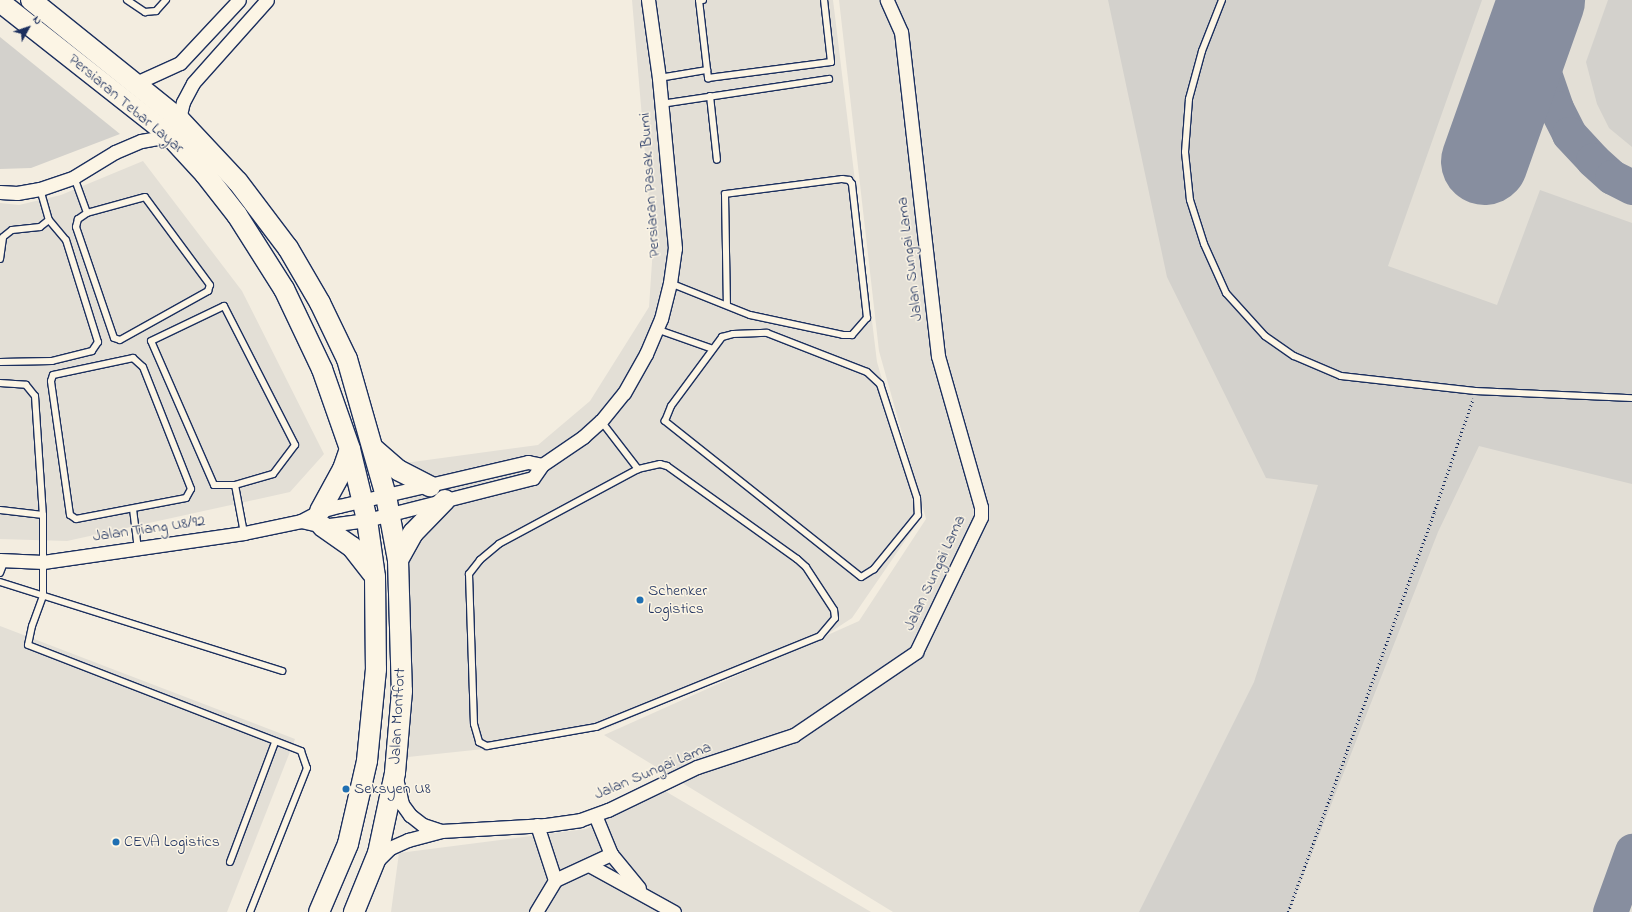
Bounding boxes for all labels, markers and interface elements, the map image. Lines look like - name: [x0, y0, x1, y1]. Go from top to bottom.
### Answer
- north arrow: [8, 8, 48, 48]
- text: N: [29, 12, 46, 28]
- street label: Persiaran Tebar Layar: [64, 50, 188, 158]
- street label: Persiaran Pasak Bumi: [635, 112, 665, 258]
- street label: Jalan Sungai Lama: [893, 196, 927, 322]
- street label: Jalan Tiang U8/92: [92, 512, 206, 546]
- street label: Jalan Sungai Lama: [900, 512, 970, 634]
- place label: Schenker Logistics: [648, 581, 707, 619]
- marker: Schenker Logistics: [635, 595, 645, 605]
- street label: Jalan Montfort: [386, 668, 410, 764]
- street label: Jalan Sungai Lama: [592, 738, 714, 804]
- place label: Seksyen U8: [354, 779, 431, 799]
- marker: Seksyen U8: [341, 784, 351, 794]
- place label: CEVA Logistics: [124, 832, 220, 852]
- marker: CEVA Logistics: [111, 837, 121, 847]

